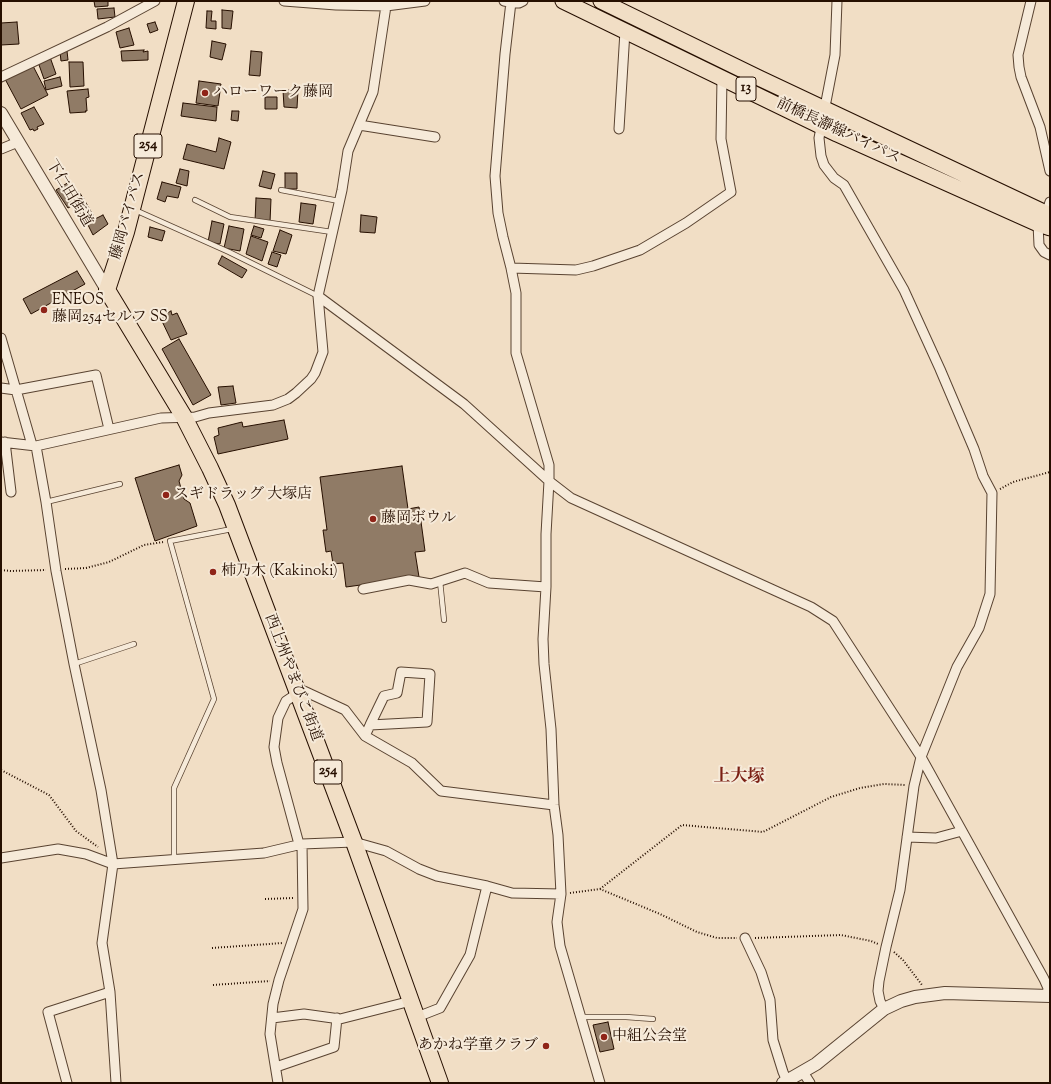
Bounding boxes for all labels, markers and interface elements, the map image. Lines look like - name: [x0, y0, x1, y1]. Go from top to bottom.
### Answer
- road number: 13: [736, 77, 756, 101]
- place label: ハローワーク藤岡: [213, 84, 333, 102]
- marker: ハローワーク藤岡: [200, 88, 210, 98]
- street label: 前橋長瀞線バイパス: [773, 95, 903, 169]
- road number: 254: [134, 134, 162, 158]
- street label: 下仁田街道: [41, 157, 95, 231]
- street label: 藤岡バイパス: [108, 170, 150, 262]
- place label: ENEOS 藤岡254セルフ SS: [52, 292, 168, 327]
- marker: ENEOS 藤岡254セルフ SS: [39, 305, 49, 315]
- place label: スギドラッグ 大塚店: [174, 486, 312, 504]
- marker: スギドラッグ 大塚店: [161, 490, 171, 500]
- place label: 藤岡ボウル: [381, 510, 456, 528]
- marker: 藤岡ボウル: [368, 514, 378, 524]
- place label: 柿乃木 (Kakinoki): [221, 563, 338, 581]
- marker: 柿乃木 (Kakinoki): [208, 567, 218, 577]
- street label: 西上州やまびこ街道: [259, 612, 325, 744]
- road number: 254: [314, 760, 342, 784]
- district label: 上大塚: [714, 768, 764, 788]
- place label: 中組公会堂: [612, 1028, 687, 1046]
- marker: 中組公会堂: [599, 1032, 609, 1042]
- place label: あかね学童クラブ: [418, 1037, 538, 1055]
- marker: あかね学童クラブ: [541, 1041, 551, 1051]

